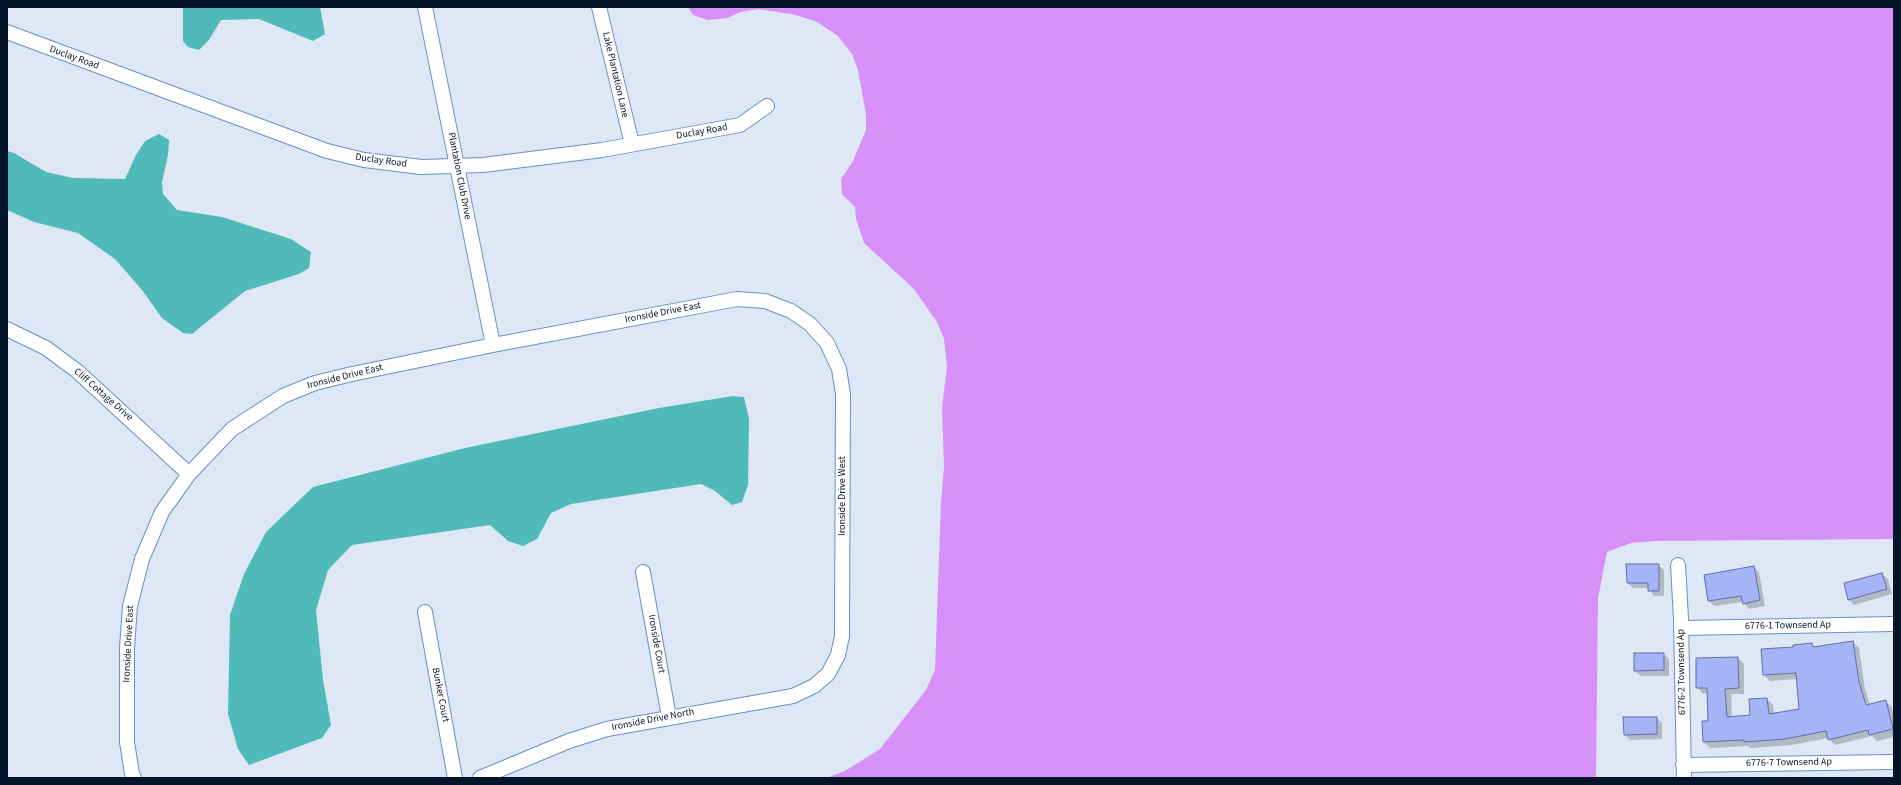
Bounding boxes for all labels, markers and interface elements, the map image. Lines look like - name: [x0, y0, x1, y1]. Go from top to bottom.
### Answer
- street label: Lake Plantation Lane: [599, 31, 631, 119]
- street label: Duclay Road: [48, 43, 100, 73]
- street label: Duclay Road: [675, 122, 729, 142]
- street label: Plantation Club Drive: [445, 131, 473, 221]
- street label: Duclay Road: [354, 151, 408, 171]
- street label: Ironside Drive East: [624, 300, 702, 326]
- street label: Ironside Drive East: [306, 362, 384, 392]
- street label: Cliff Cottage Drive: [71, 366, 135, 424]
- street label: Ironside Drive West: [837, 456, 849, 536]
- street label: Ironside Drive East: [121, 605, 137, 683]
- street label: Ironside Court: [645, 614, 667, 674]
- street label: 6776-1 Townsend Ap: [1745, 619, 1831, 633]
- street label: 6776-2 Townsend Ap: [1675, 629, 1689, 715]
- street label: Bunker Court: [429, 667, 451, 723]
- street label: Ironside Drive North: [611, 706, 695, 734]
- street label: 6776-7 Townsend Ap: [1746, 756, 1832, 770]

